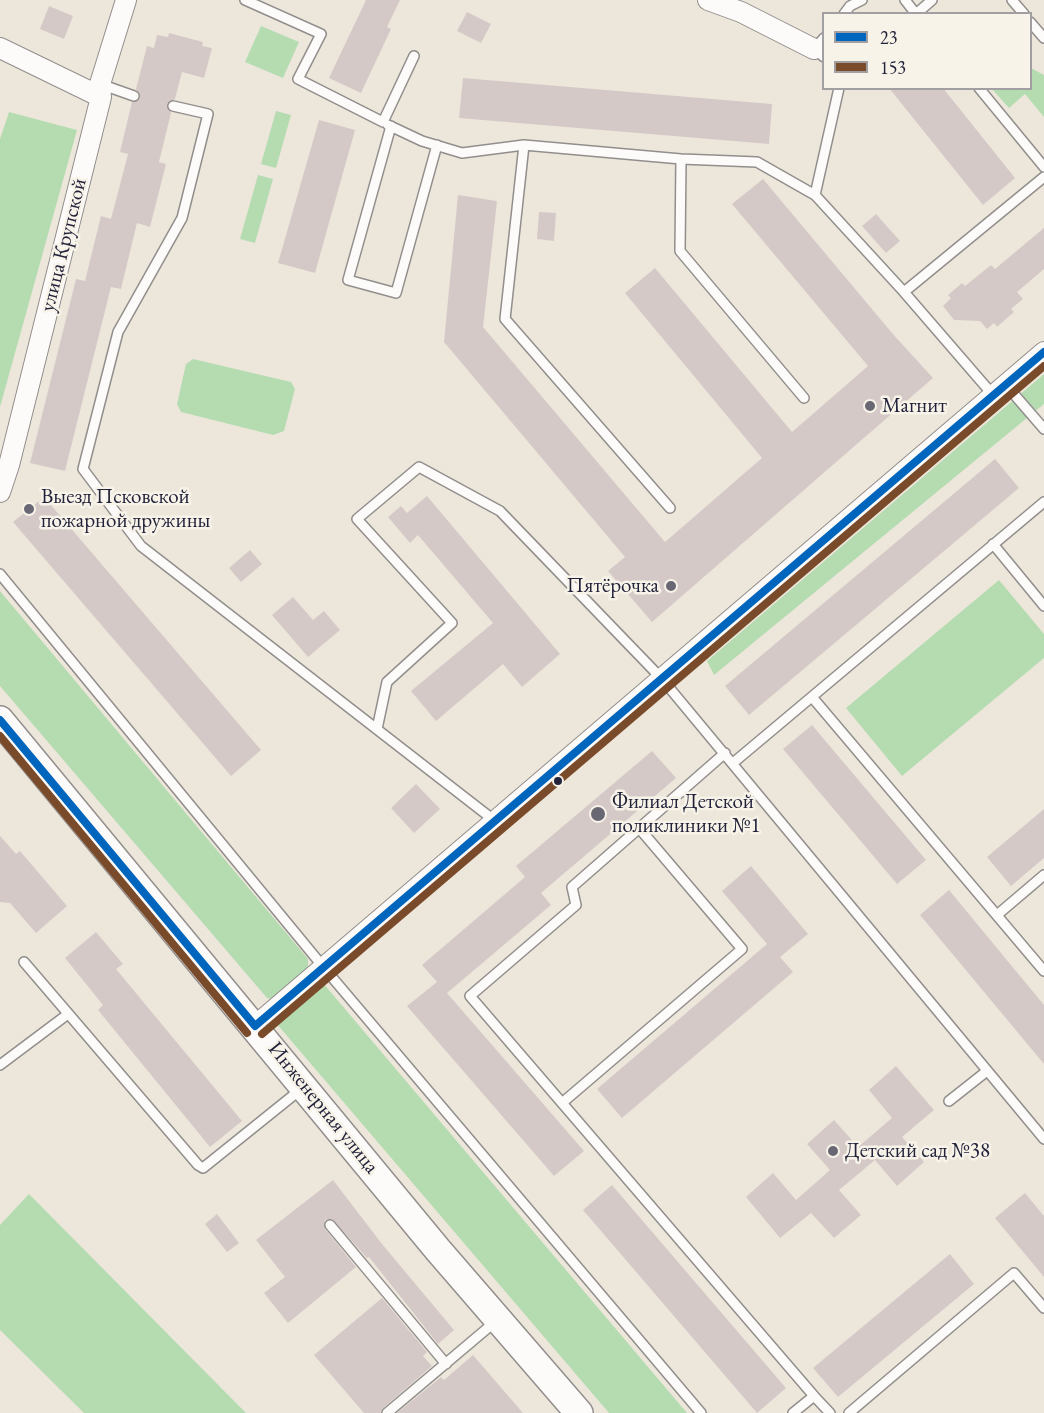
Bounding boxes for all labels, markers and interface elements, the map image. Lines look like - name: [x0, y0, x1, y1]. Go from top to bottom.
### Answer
- legend: [822, 12, 1032, 90]
- text: 23: [880, 26, 897, 49]
- text: 153: [880, 56, 906, 79]
- street label: улица Крупской: [35, 176, 93, 314]
- place label: Магнит: [882, 393, 947, 419]
- marker: Магнит: [863, 399, 877, 413]
- place label: Выезд Псковской пожарной дружины: [41, 484, 210, 534]
- marker: Выезд Псковской пожарной дружины: [22, 502, 36, 516]
- place label: Пятёрочка: [567, 573, 659, 599]
- marker: Пятёрочка: [664, 579, 678, 593]
- unlabelled marker: [552, 775, 564, 787]
- place label: Филиал Детской поликлиники №1: [612, 789, 760, 839]
- marker: Филиал Детской поликлиники №1: [589, 805, 607, 823]
- street label: Инженерная улица: [262, 1037, 384, 1179]
- place label: Детский сад №38: [845, 1138, 990, 1164]
- marker: Детский сад №38: [826, 1144, 840, 1158]

